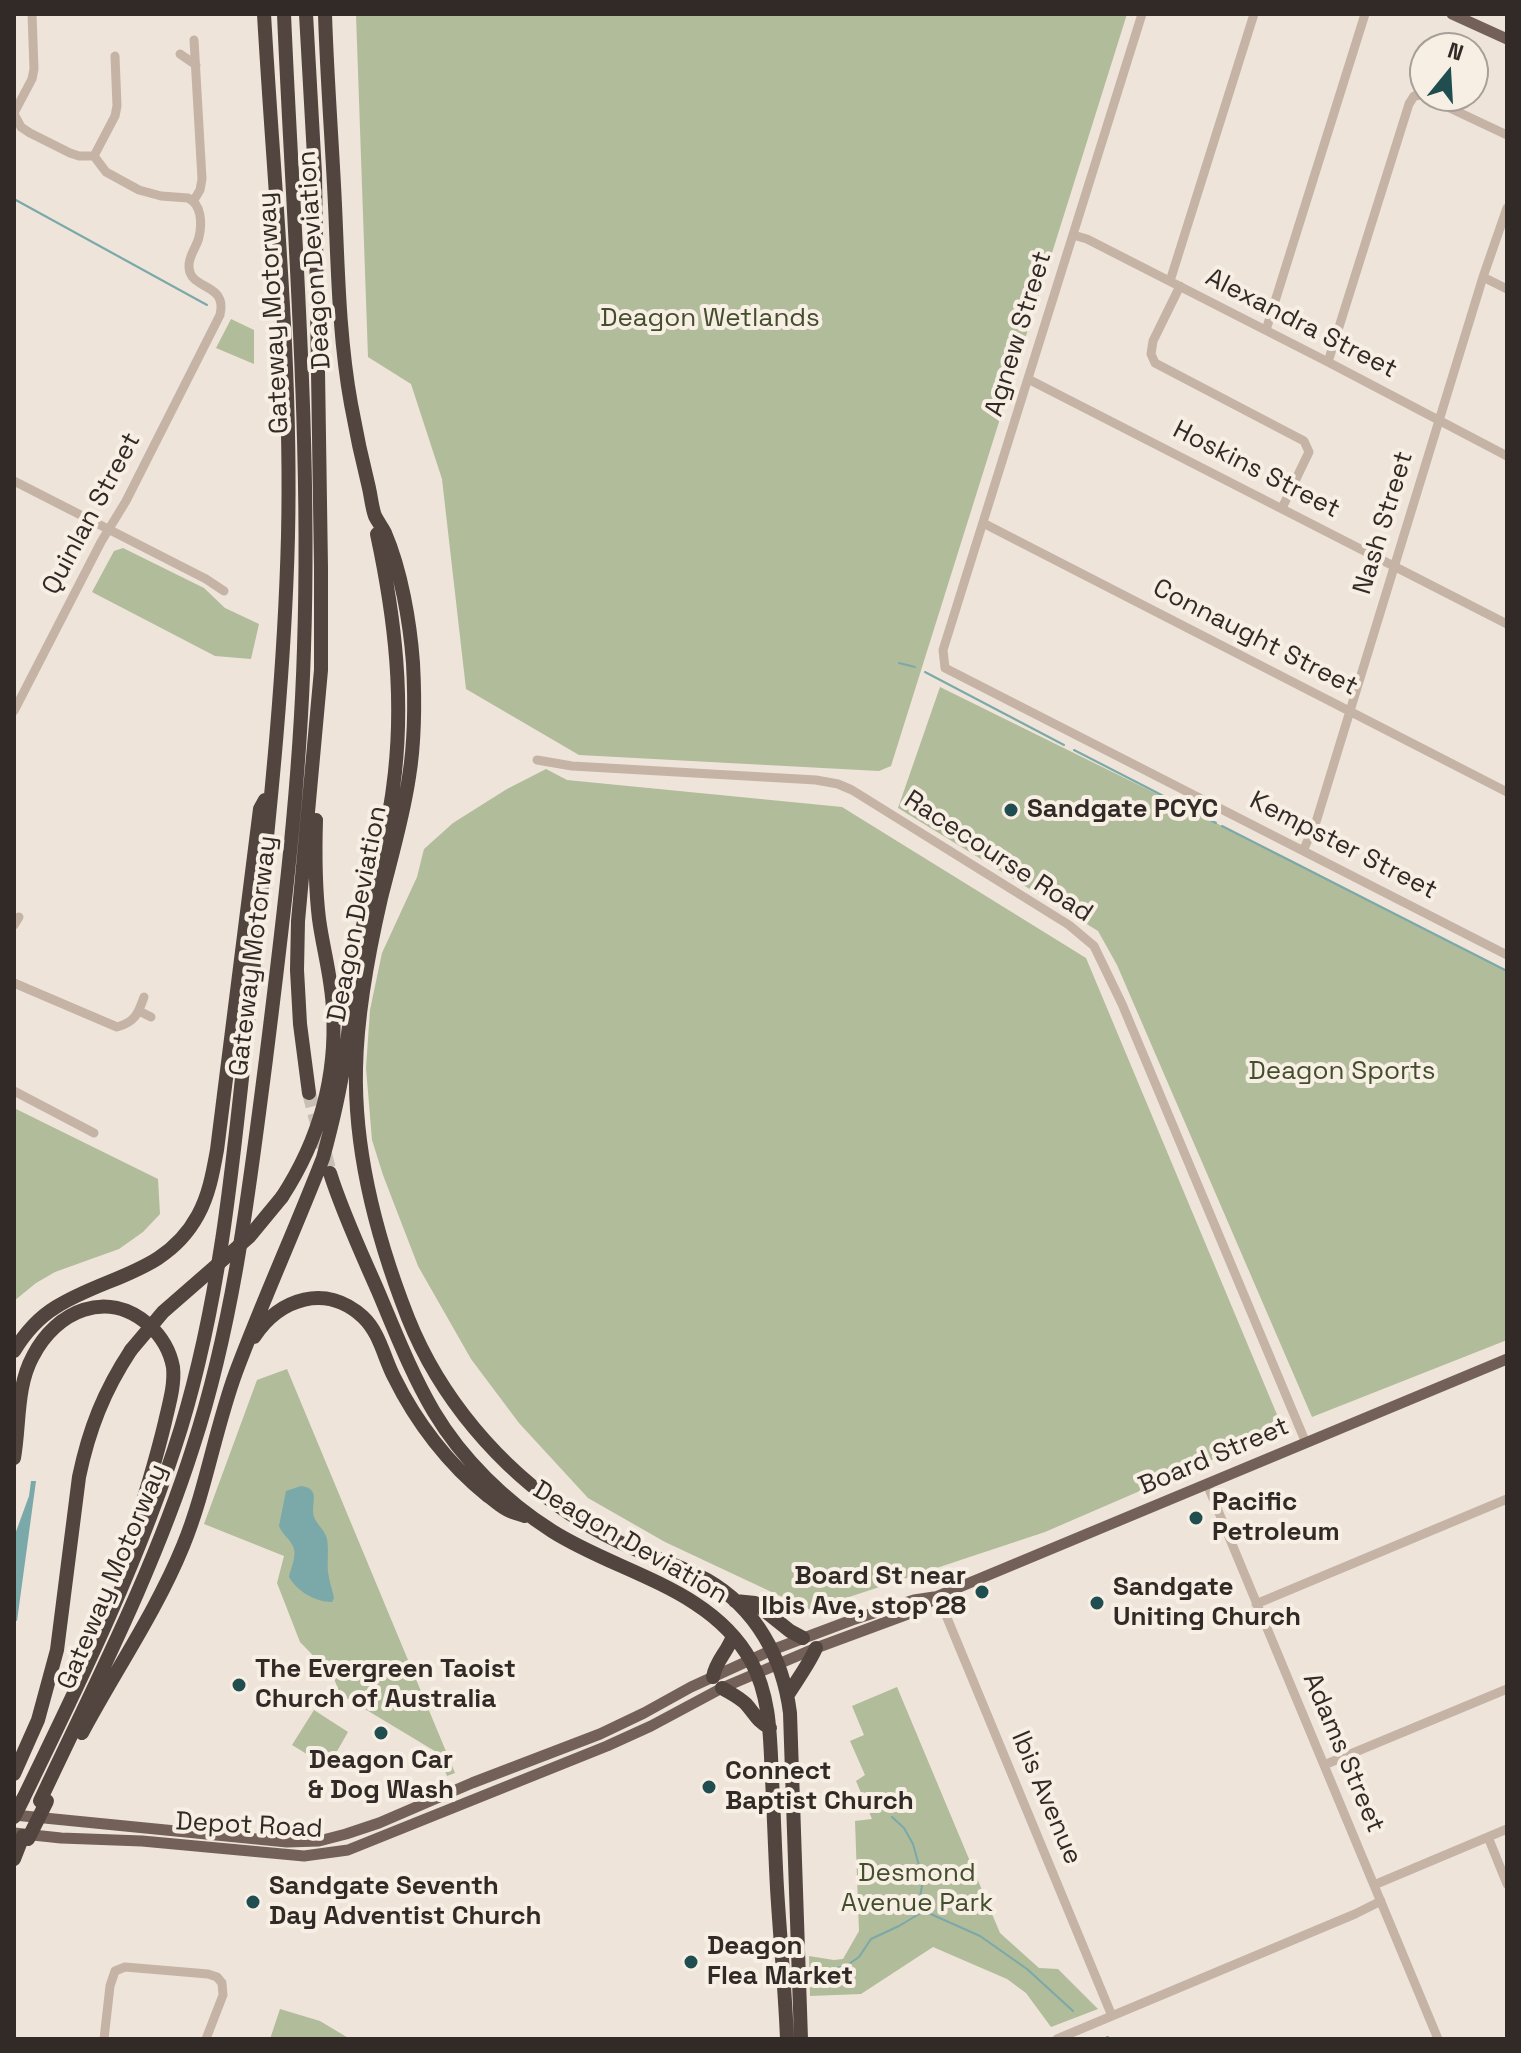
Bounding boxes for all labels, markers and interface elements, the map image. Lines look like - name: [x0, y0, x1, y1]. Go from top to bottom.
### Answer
- north arrow: [1409, 32, 1489, 112]
- text: N: [1444, 35, 1467, 67]
- street label: Deagon Deviation: [292, 149, 338, 371]
- street label: Gateway Motorway: [252, 191, 296, 435]
- street label: Agnew Street: [979, 248, 1059, 420]
- street label: Alexandra Street: [1200, 262, 1402, 386]
- park label: Deagon Wetlands: [600, 303, 820, 335]
- street label: Hoskins Street: [1167, 415, 1345, 525]
- street label: Quinlan Street: [36, 428, 148, 600]
- street label: Nash Street: [1347, 448, 1421, 598]
- street label: Connaught Street: [1147, 573, 1363, 703]
- street label: Racecourse Road: [898, 784, 1098, 930]
- street label: Kempster Street: [1244, 785, 1442, 907]
- place label: Sandgate PCYC: [1027, 794, 1218, 826]
- marker: Sandgate PCYC: [1002, 801, 1020, 819]
- street label: Deagon Deviation: [322, 803, 394, 1025]
- street label: Gateway Motorway: [224, 834, 284, 1078]
- park label: Deagon Sports: [1249, 1056, 1435, 1088]
- street label: Board Street: [1134, 1411, 1294, 1503]
- street label: Gateway Motorway: [51, 1459, 175, 1695]
- street label: Deagon Deviation: [527, 1475, 733, 1611]
- place label: Pacific Petroleum: [1212, 1487, 1340, 1548]
- marker: Pacific Petroleum: [1187, 1509, 1205, 1527]
- place label: Board St near Ibis Ave, stop 28: [761, 1561, 966, 1622]
- place label: Sandgate Uniting Church: [1113, 1572, 1301, 1634]
- marker: Board St near Ibis Ave, stop 28: [973, 1583, 991, 1601]
- marker: Sandgate Uniting Church: [1088, 1594, 1106, 1612]
- place label: The Evergreen Taoist Church of Australia: [255, 1654, 516, 1716]
- street label: Adams Street: [1295, 1669, 1391, 1837]
- marker: The Evergreen Taoist Church of Australia: [230, 1676, 248, 1694]
- marker: Deagon Car & Dog Wash: [372, 1724, 390, 1742]
- street label: Ibis Avenue: [1004, 1727, 1088, 1869]
- place label: Deagon Car & Dog Wash: [308, 1745, 454, 1806]
- place label: Connect Baptist Church: [725, 1756, 914, 1818]
- marker: Connect Baptist Church: [700, 1778, 718, 1796]
- street label: Depot Road: [175, 1807, 323, 1845]
- park label: Desmond Avenue Park: [841, 1858, 993, 1920]
- place label: Sandgate Seventh Day Adventist Church: [269, 1871, 541, 1932]
- marker: Sandgate Seventh Day Adventist Church: [244, 1893, 262, 1911]
- place label: Deagon Flea Market: [707, 1931, 853, 1992]
- marker: Deagon Flea Market: [682, 1953, 700, 1971]

